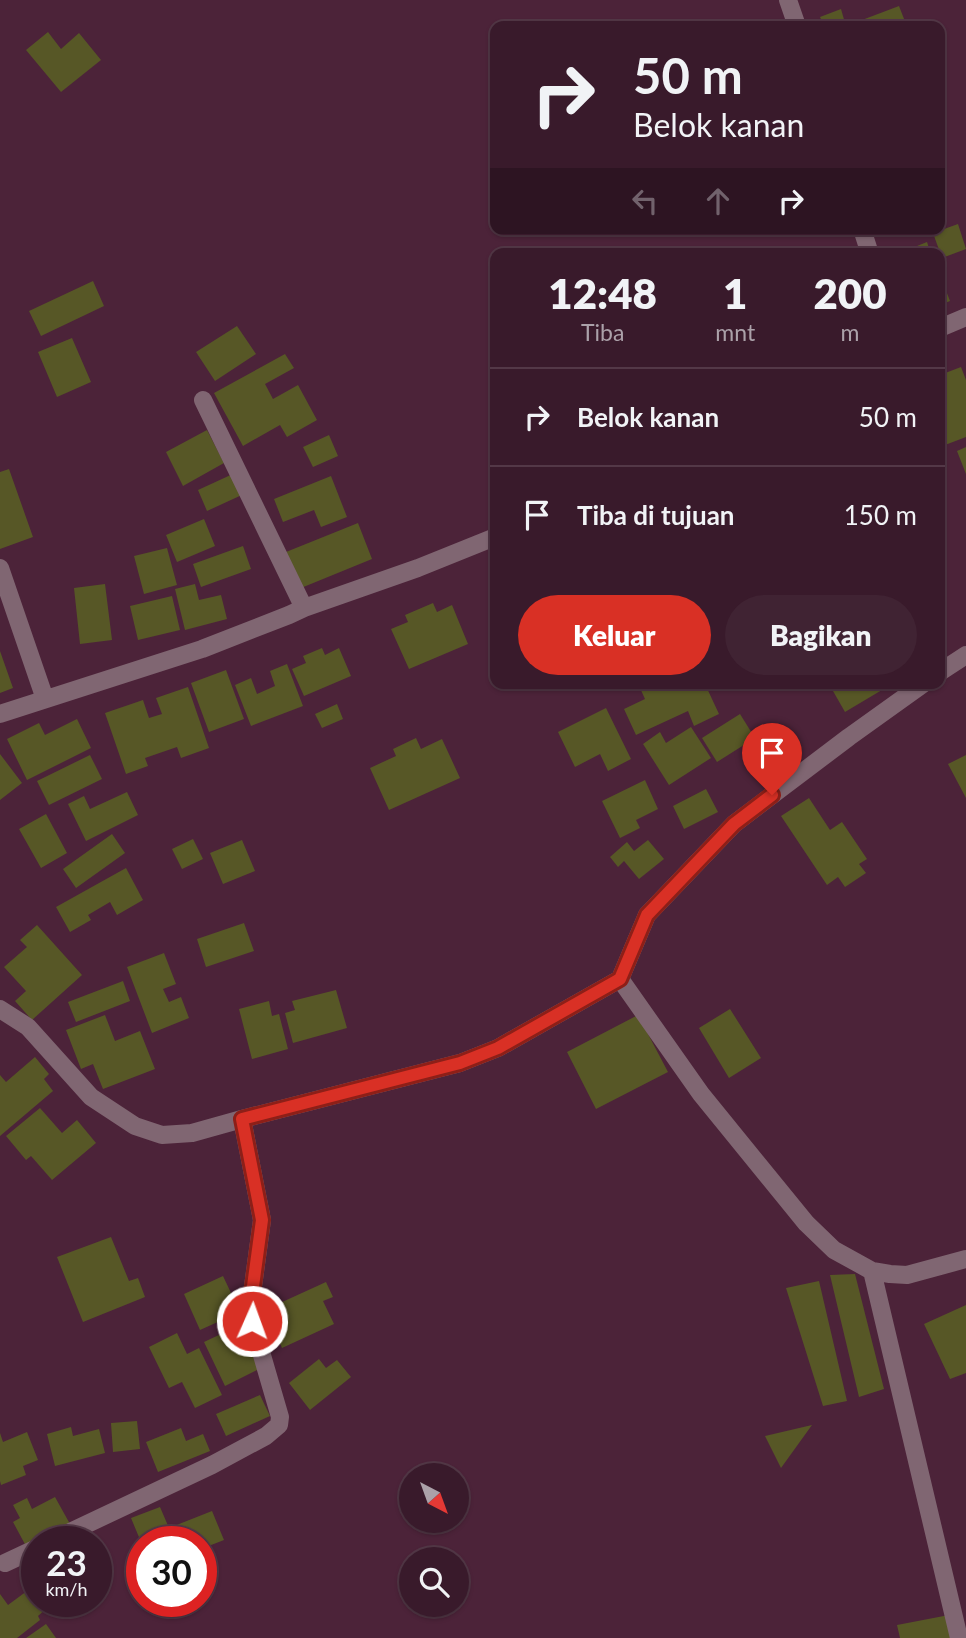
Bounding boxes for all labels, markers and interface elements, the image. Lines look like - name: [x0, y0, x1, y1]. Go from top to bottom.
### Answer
- text: 50 m: [633, 46, 743, 104]
- icon: right: [518, 49, 609, 140]
- text: Belok kanan: [633, 105, 804, 144]
- icon: left: [626, 182, 664, 220]
- icon: ahead: [699, 182, 737, 220]
- icon: right: [772, 182, 810, 220]
- text: 12:48: [548, 268, 657, 318]
- text: 1: [723, 268, 747, 318]
- text: 200: [814, 268, 887, 318]
- text: Tiba: [581, 318, 624, 346]
- text: mnt: [715, 318, 755, 346]
- text: m: [841, 318, 860, 346]
- icon: right: [518, 398, 556, 436]
- text: Belok kanan: [577, 401, 719, 433]
- text: 50 m: [859, 401, 917, 433]
- icon: arrive: [518, 496, 556, 534]
- text: Tiba di tujuan: [577, 499, 735, 531]
- text: 150 m: [844, 499, 917, 531]
- button: Keluar: [518, 595, 711, 675]
- button: Bagikan: [725, 595, 917, 675]
- pin: [742, 723, 802, 795]
- icon: arrive: [753, 734, 791, 772]
- position arrow: [215, 1284, 289, 1358]
- north arrow: [399, 1463, 469, 1533]
- map controls: [399, 1463, 469, 1617]
- speed limit sign: 30: [126, 1526, 217, 1617]
- text: 23: [46, 1541, 87, 1583]
- button: search: [399, 1547, 469, 1617]
- text: km/h: [45, 1578, 88, 1600]

